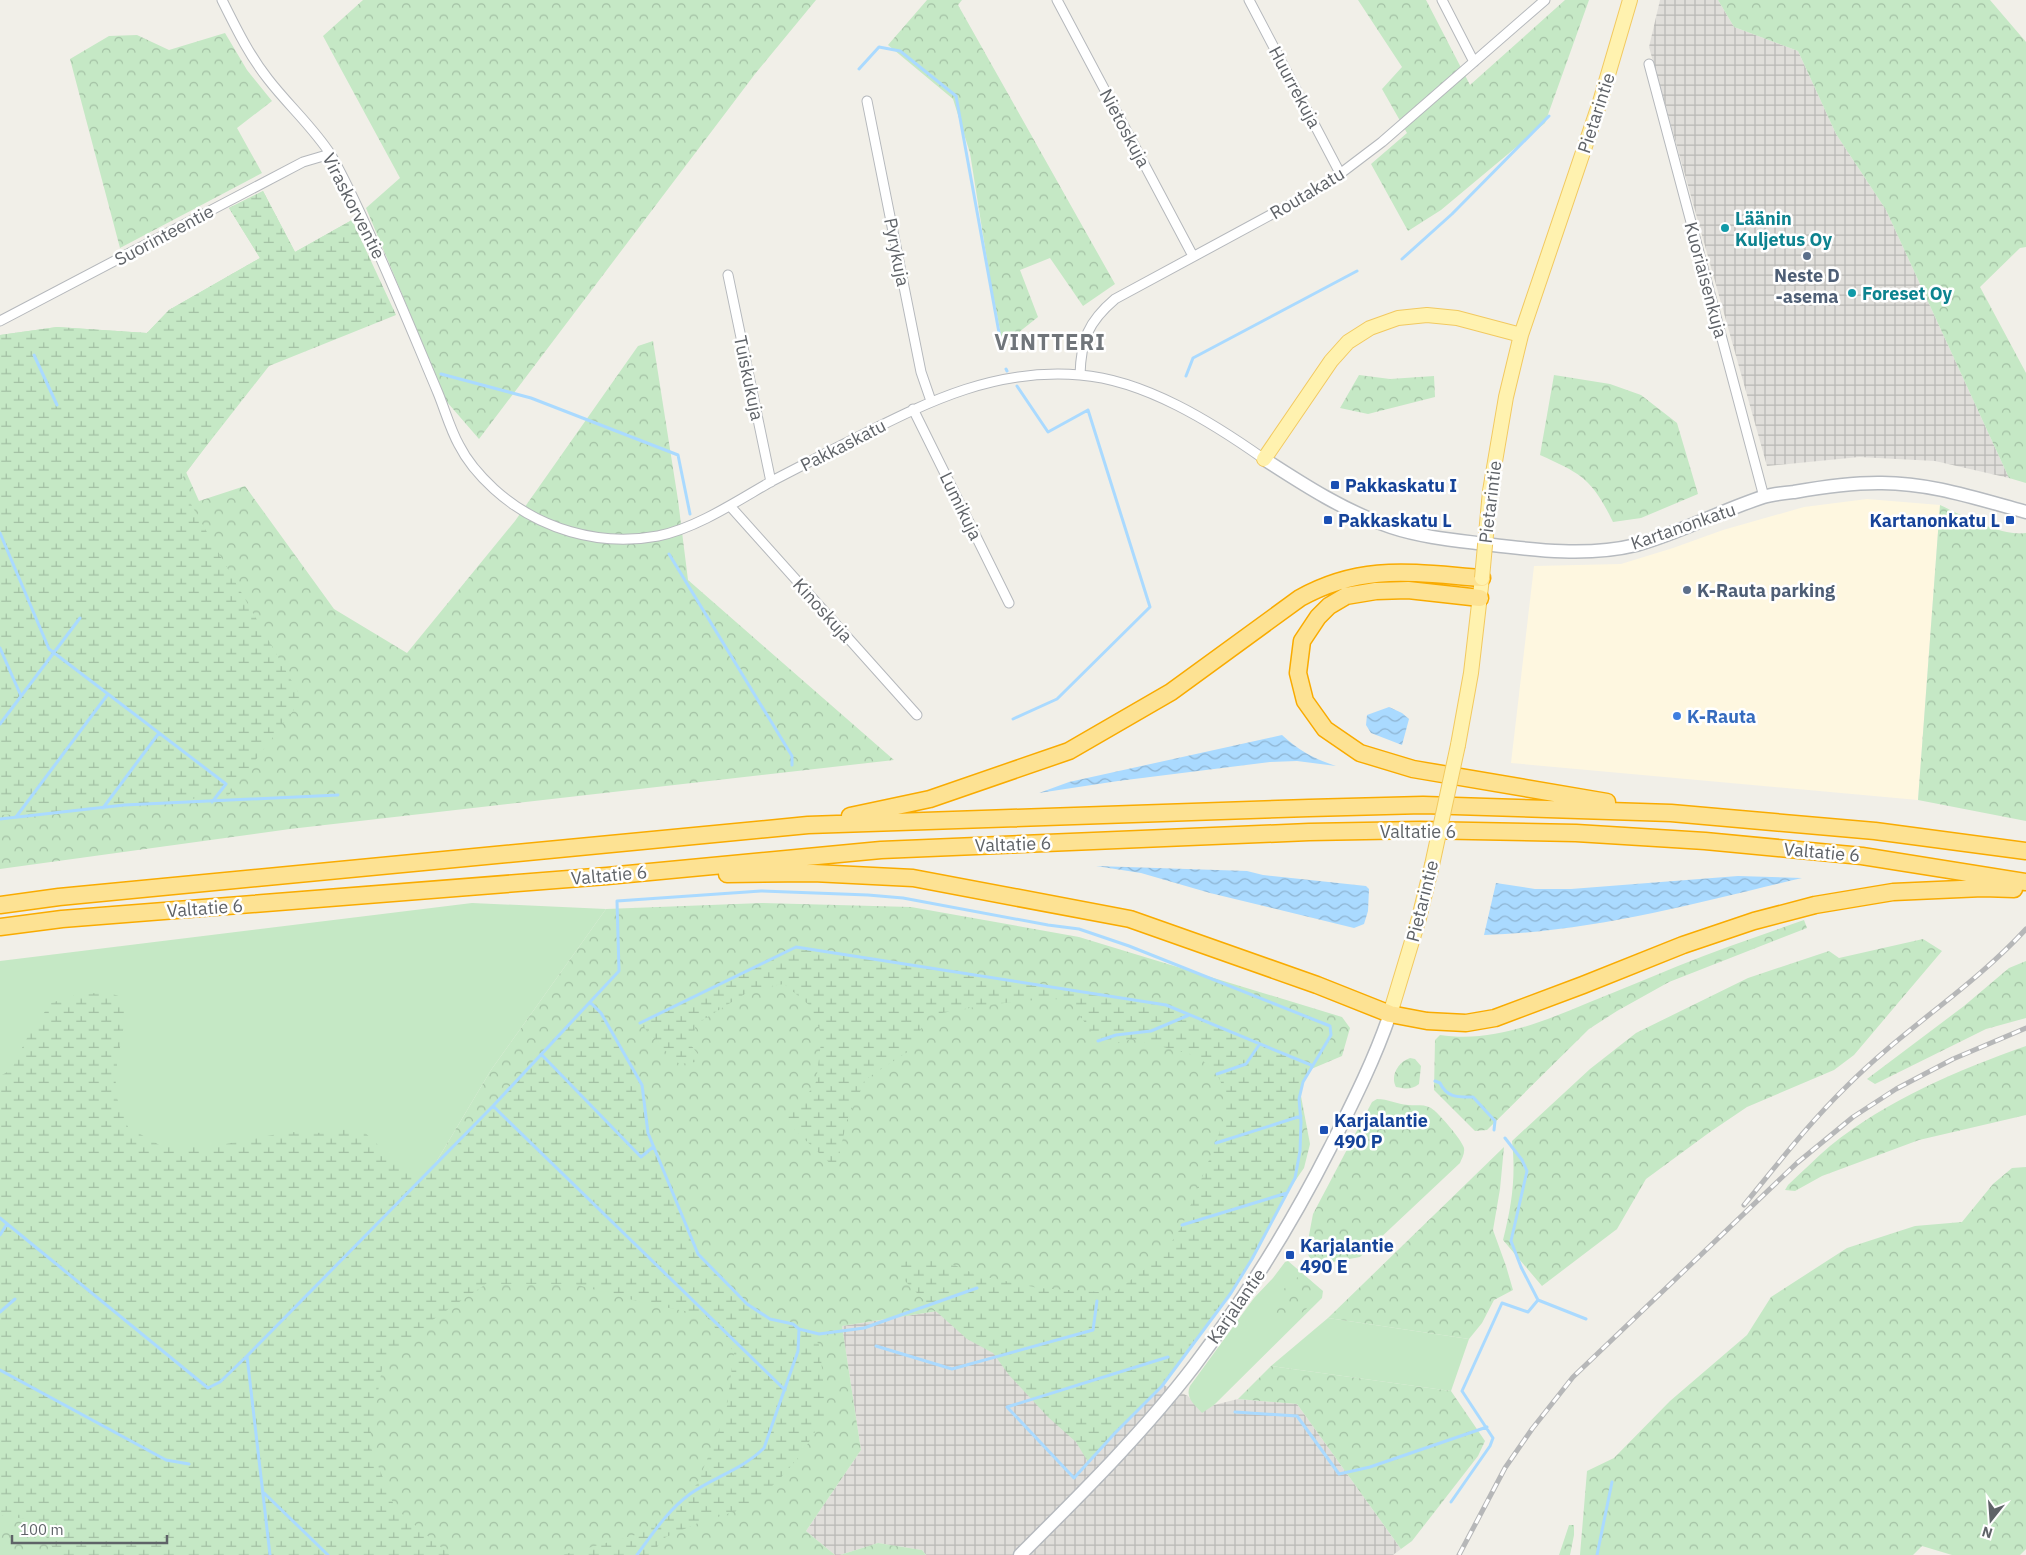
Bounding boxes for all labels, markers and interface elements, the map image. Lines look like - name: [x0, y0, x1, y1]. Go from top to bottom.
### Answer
- street label: Huurrekuja: [1264, 42, 1326, 132]
- street label: Pietarintie: [1572, 70, 1620, 156]
- street label: Nietoskuja: [1095, 85, 1155, 172]
- street label: Viraskorventie: [317, 149, 391, 263]
- street label: Routakatu: [1265, 162, 1349, 224]
- street label: Suorinteentie: [110, 199, 218, 271]
- place label: Läänin Kuljetus Oy: [1735, 207, 1832, 251]
- street label: Pyrykuja: [879, 216, 915, 289]
- street label: Kuoriaisenkuja: [1679, 219, 1733, 341]
- marker: Läänin Kuljetus Oy: [1719, 222, 1731, 234]
- marker: Neste D -asema: [1801, 250, 1813, 262]
- place label: Neste D -asema: [1774, 264, 1840, 308]
- place label: Foreset Oy: [1862, 282, 1953, 305]
- marker: Foreset Oy: [1846, 287, 1858, 299]
- district label: VINTTERI: [994, 327, 1106, 356]
- street label: Tuiskukuja: [729, 334, 769, 423]
- street label: Pakkaskatu: [796, 414, 890, 476]
- street label: Pietarintie: [1474, 459, 1507, 545]
- street label: Lumikuja: [935, 468, 987, 544]
- place label: Pakkaskatu I: [1345, 474, 1457, 497]
- marker: Pakkaskatu I: [1329, 479, 1341, 491]
- street label: Kartanonkatu: [1628, 497, 1738, 555]
- place label: Pakkaskatu L: [1338, 509, 1452, 532]
- place label: Kartanonkatu L: [1869, 509, 2000, 532]
- marker: Pakkaskatu L: [1322, 514, 1334, 526]
- marker: Kartanonkatu L: [2004, 514, 2016, 526]
- street label: Kinoskuja: [788, 573, 858, 647]
- place label: K-Rauta parking: [1697, 579, 1835, 602]
- marker: K-Rauta parking: [1681, 584, 1693, 596]
- place label: K-Rauta: [1687, 705, 1756, 728]
- marker: K-Rauta: [1671, 710, 1683, 722]
- street label: Valtatie 6: [1380, 820, 1456, 843]
- street label: Valtatie 6: [974, 831, 1052, 857]
- street label: Valtatie 6: [1783, 837, 1861, 867]
- street label: Pietarintie: [1401, 858, 1443, 944]
- street label: Valtatie 6: [570, 860, 648, 890]
- street label: Valtatie 6: [166, 894, 244, 922]
- place label: Karjalantie 490 P: [1334, 1109, 1428, 1153]
- marker: Karjalantie 490 P: [1318, 1124, 1330, 1136]
- place label: Karjalantie 490 E: [1300, 1234, 1394, 1278]
- marker: Karjalantie 490 E: [1284, 1249, 1296, 1261]
- street label: Karjalantie: [1202, 1264, 1270, 1348]
- north arrow: [1966, 1495, 2016, 1545]
- scale bar: [12, 1512, 168, 1544]
- text: 100 m: [20, 1520, 64, 1539]
- text: N: [1980, 1522, 1995, 1543]

